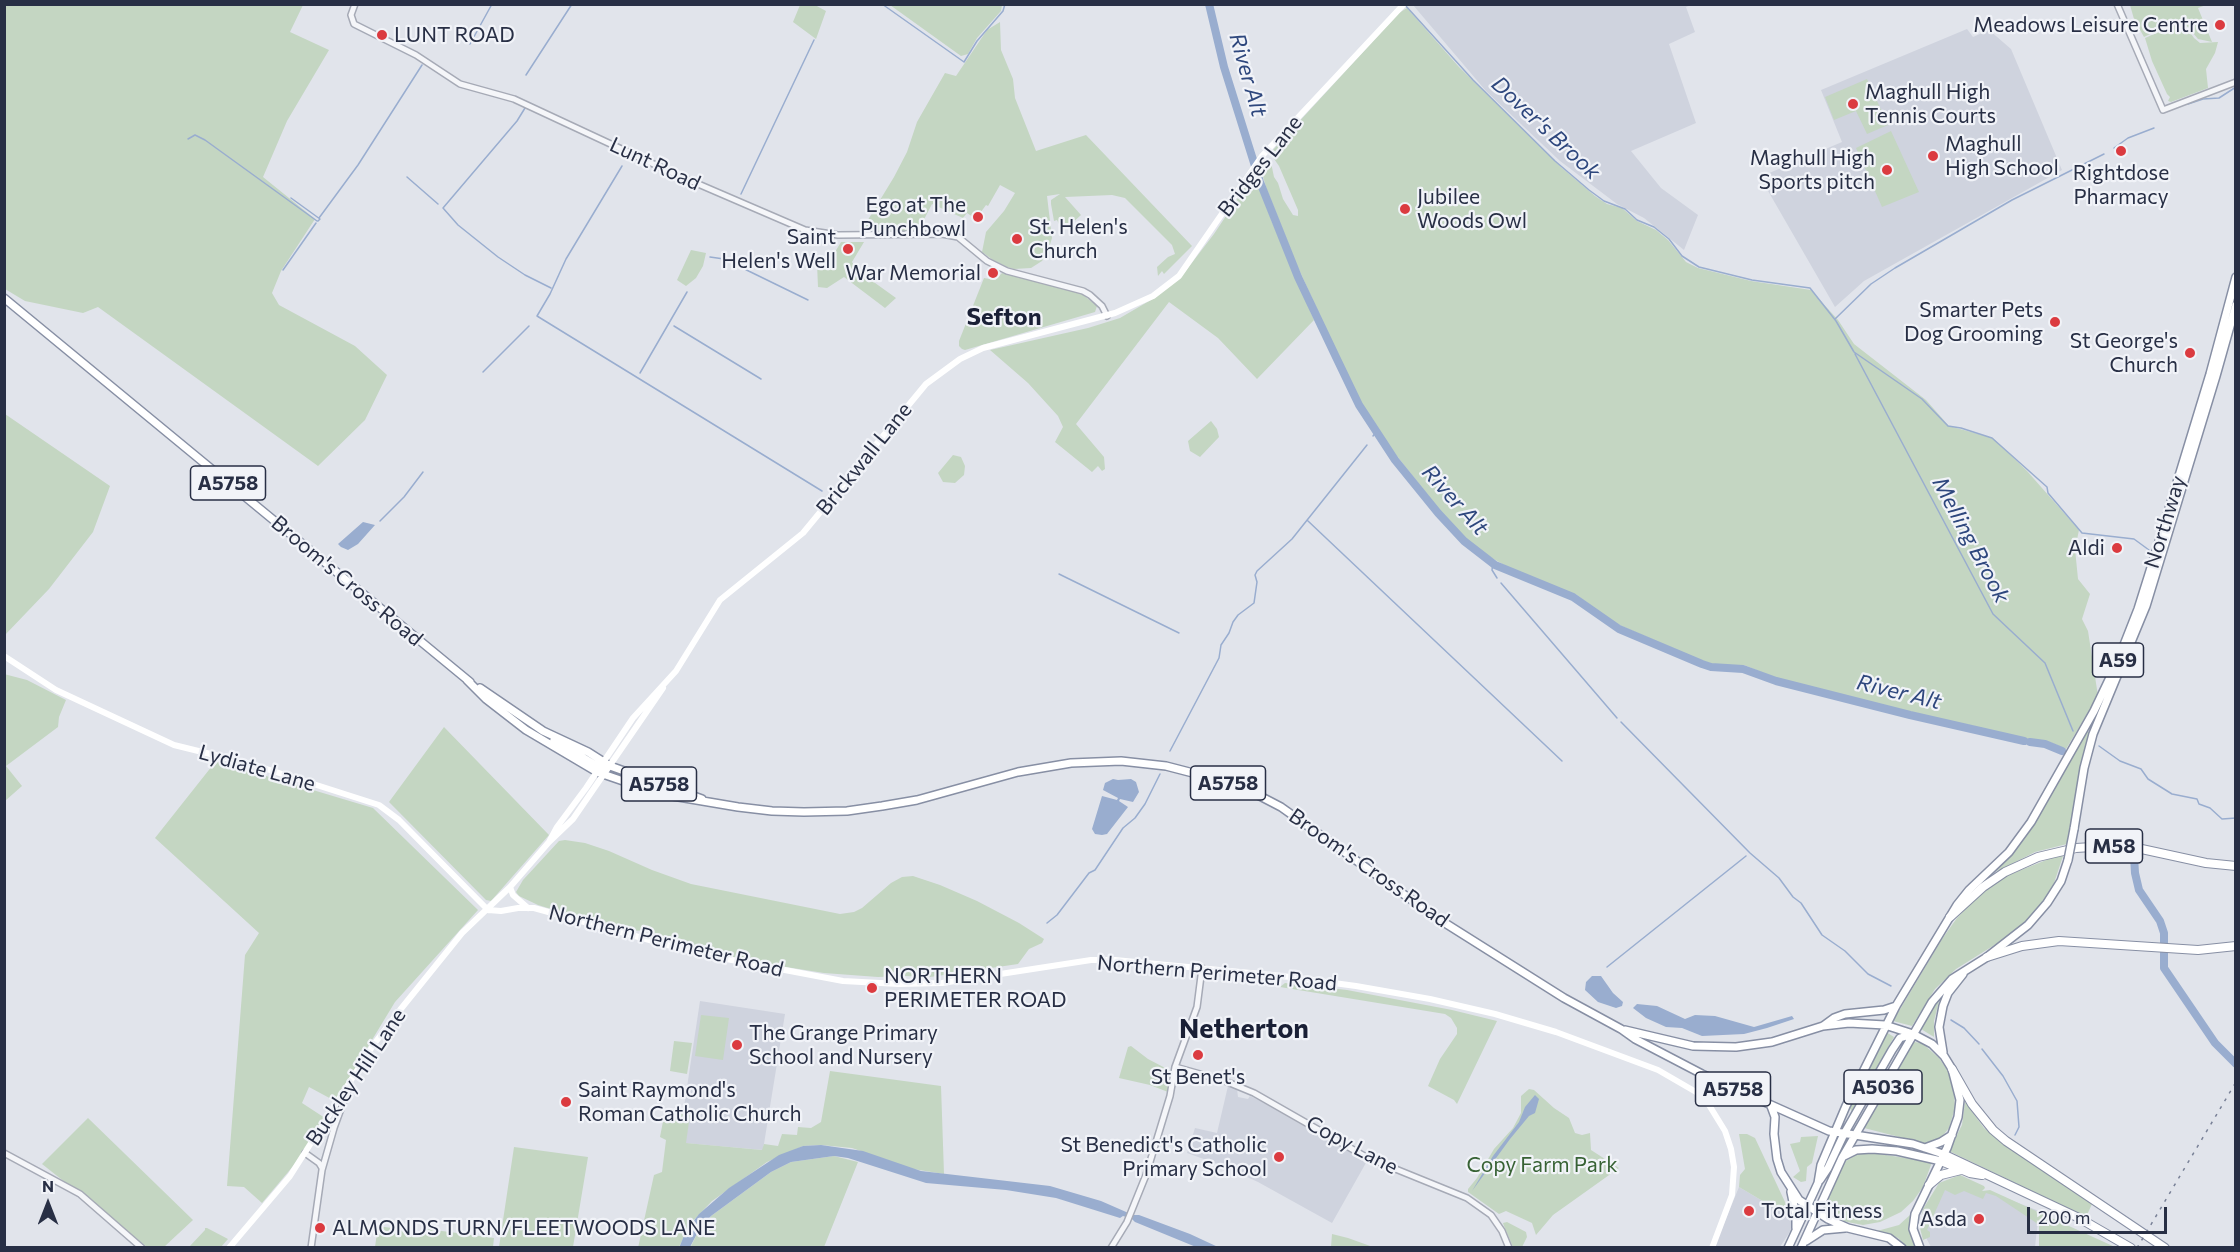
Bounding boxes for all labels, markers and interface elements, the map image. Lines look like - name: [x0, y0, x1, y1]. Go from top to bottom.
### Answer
- place label: Meadows Leisure Centre: [1973, 12, 2208, 38]
- marker: Meadows Leisure Centre: [2213, 18, 2227, 32]
- place label: LUNT ROAD: [394, 22, 515, 48]
- marker: LUNT ROAD: [375, 28, 389, 42]
- water label: River Alt: [1223, 30, 1273, 120]
- water label: Dover's Brook: [1486, 71, 1606, 185]
- place label: Maghull High Tennis Courts: [1865, 79, 1996, 129]
- marker: Maghull High Tennis Courts: [1846, 97, 1860, 111]
- street label: Bridges Lane: [1213, 110, 1307, 222]
- place label: Maghull High School: [1945, 131, 2059, 181]
- street label: Lunt Road: [606, 132, 704, 196]
- marker: Rightdose Pharmacy: [2114, 144, 2128, 158]
- place label: Maghull High Sports pitch: [1750, 145, 1875, 195]
- marker: Maghull High School: [1926, 149, 1940, 163]
- place label: Rightdose Pharmacy: [2073, 160, 2169, 210]
- marker: Maghull High Sports pitch: [1880, 163, 1894, 177]
- place label: Jubilee Woods Owl: [1417, 184, 1527, 234]
- place label: Ego at The Punchbowl: [860, 192, 966, 242]
- marker: Jubilee Woods Owl: [1398, 202, 1412, 216]
- marker: Ego at The Punchbowl: [971, 210, 985, 224]
- place label: St. Helen's Church: [1029, 214, 1128, 264]
- place label: Saint Helen's Well: [721, 224, 836, 274]
- marker: St. Helen's Church: [1010, 232, 1024, 246]
- marker: Saint Helen's Well: [841, 242, 855, 256]
- place label: War Memorial: [845, 260, 981, 286]
- marker: War Memorial: [986, 266, 1000, 280]
- place label: Smarter Pets Dog Grooming: [1904, 297, 2043, 347]
- district label: Sefton: [966, 303, 1042, 331]
- marker: Smarter Pets Dog Grooming: [2048, 315, 2062, 329]
- place label: St George's Church: [2070, 328, 2178, 378]
- marker: St George's Church: [2183, 346, 2197, 360]
- street label: Brickwall Lane: [811, 398, 917, 520]
- water label: River Alt: [1416, 459, 1494, 541]
- road number: A5758: [190, 466, 266, 500]
- water label: Melling Brook: [1927, 472, 2015, 608]
- street label: Northway: [2139, 473, 2191, 571]
- street label: Broom's Cross Road: [266, 510, 428, 652]
- place label: Aldi: [2068, 535, 2105, 561]
- marker: Aldi: [2110, 541, 2124, 555]
- road number: A59: [2092, 643, 2144, 677]
- water label: River Alt: [1854, 669, 1944, 715]
- street label: Lydiate Lane: [196, 739, 318, 797]
- road number: A5758: [1190, 766, 1266, 800]
- road number: A5758: [622, 767, 696, 801]
- street label: Broom's Cross Road: [1284, 803, 1454, 933]
- road number: M58: [2086, 829, 2142, 863]
- street label: Northern Perimeter Road: [546, 900, 786, 982]
- street label: Northern Perimeter Road: [1096, 950, 1338, 996]
- place label: NORTHERN PERIMETER ROAD: [884, 963, 1066, 1013]
- marker: NORTHERN PERIMETER ROAD: [865, 981, 879, 995]
- street label: Buckley Hill Lane: [301, 1004, 411, 1150]
- district label: Netherton: [1179, 1013, 1309, 1045]
- place label: The Grange Primary School and Nursery: [749, 1020, 938, 1070]
- marker: The Grange Primary School and Nursery: [730, 1038, 744, 1052]
- marker: St Benet's: [1191, 1048, 1205, 1062]
- place label: St Benet's: [1151, 1064, 1245, 1090]
- road number: A5036: [1844, 1070, 1922, 1104]
- road number: A5758: [1696, 1072, 1770, 1106]
- place label: Saint Raymond's Roman Catholic Church: [578, 1077, 802, 1127]
- marker: Saint Raymond's Roman Catholic Church: [559, 1095, 573, 1109]
- street label: Copy Lane: [1302, 1110, 1402, 1180]
- place label: St Benedict's Catholic Primary School: [1061, 1132, 1267, 1182]
- marker: St Benedict's Catholic Primary School: [1272, 1150, 1286, 1164]
- park label: Copy Farm Park: [1466, 1152, 1618, 1178]
- north arrow: [18, 1174, 78, 1234]
- text: N: [42, 1176, 54, 1195]
- scale bar: [2030, 1195, 2170, 1233]
- place label: Total Fitness: [1761, 1198, 1882, 1224]
- marker: Total Fitness: [1742, 1204, 1756, 1218]
- place label: Asda: [1920, 1206, 1967, 1232]
- text: 200 m: [2038, 1206, 2091, 1228]
- marker: Asda: [1972, 1212, 1986, 1226]
- place label: ALMONDS TURN/FLEETWOODS LANE: [332, 1215, 715, 1241]
- marker: ALMONDS TURN/FLEETWOODS LANE: [313, 1221, 327, 1235]

